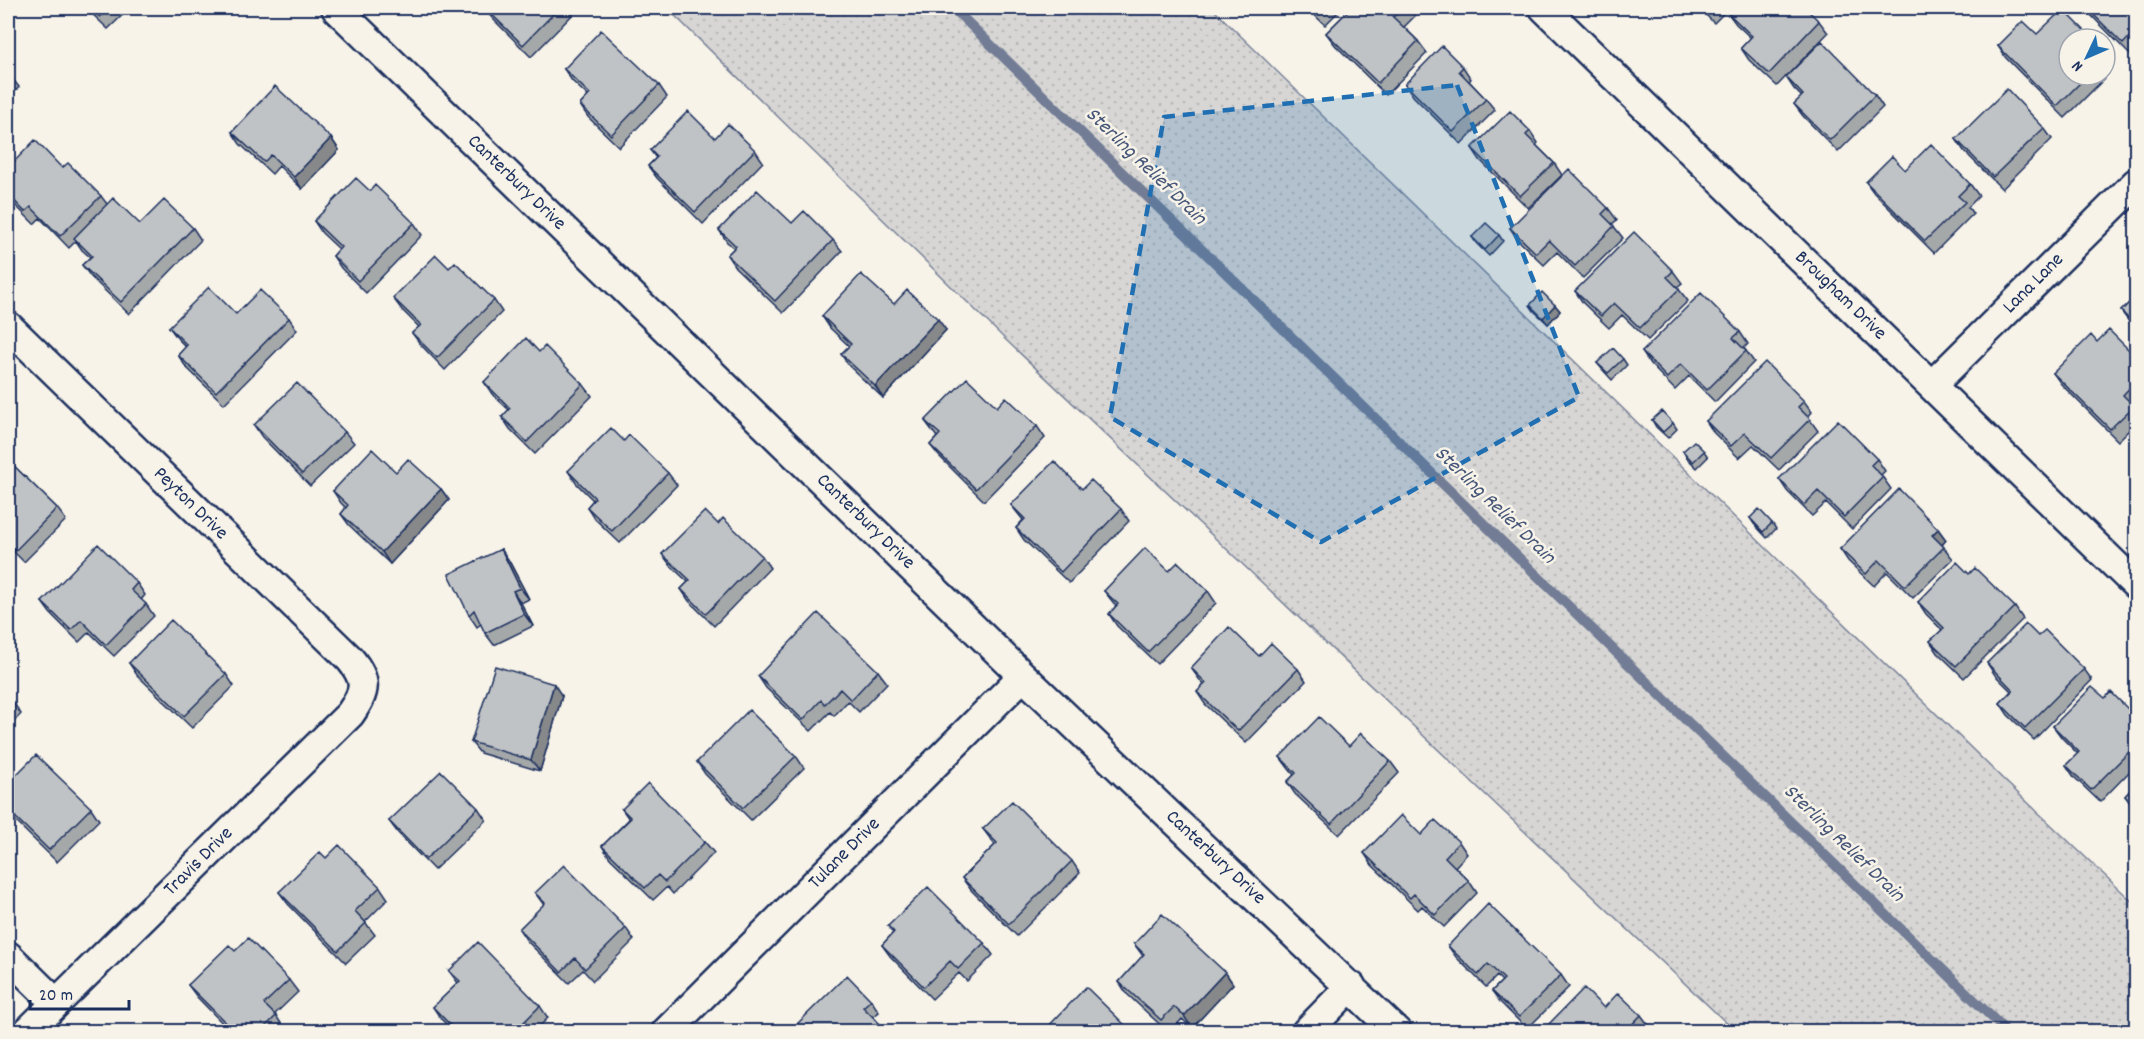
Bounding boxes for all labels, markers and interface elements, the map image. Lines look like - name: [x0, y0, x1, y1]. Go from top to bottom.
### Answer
- north arrow: [2057, 27, 2117, 87]
- text: N: [2067, 55, 2089, 77]
- water label: Sterling Relief Drain: [1078, 101, 1213, 234]
- street label: Canterbury Drive: [460, 128, 572, 238]
- street label: Brougham Drive: [1788, 245, 1893, 347]
- street label: Lana Lane: [1997, 247, 2071, 321]
- water label: Sterling Relief Drain: [1427, 440, 1562, 573]
- street label: Peyton Drive: [146, 461, 234, 547]
- street label: Canterbury Drive: [809, 467, 921, 577]
- water label: Sterling Relief Drain: [1776, 778, 1911, 911]
- street label: Canterbury Drive: [1159, 804, 1272, 912]
- street label: Tulane Drive: [803, 811, 888, 896]
- street label: Travis Drive: [158, 821, 240, 903]
- scale bar: [30, 973, 129, 1011]
- text: 20 m: [39, 984, 73, 1009]

